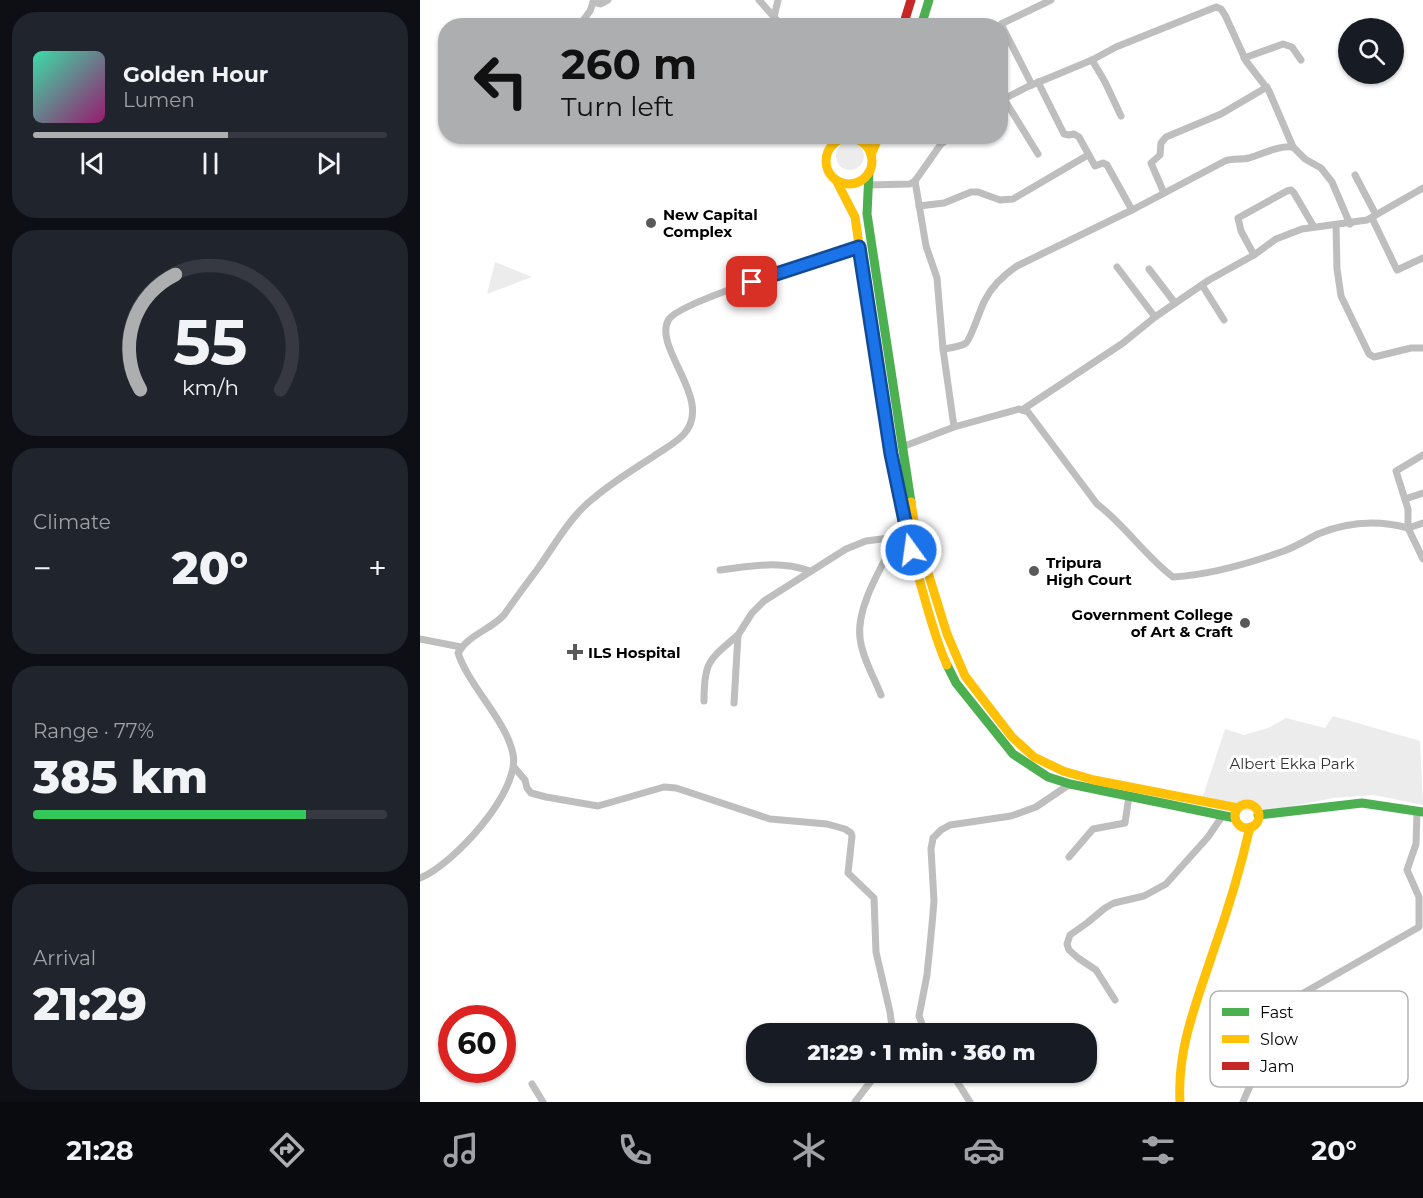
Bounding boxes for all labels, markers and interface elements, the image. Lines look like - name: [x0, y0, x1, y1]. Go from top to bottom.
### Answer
- map controls: [1338, 18, 1404, 84]
- button: search: [1338, 18, 1404, 84]
- text: 260 m: [561, 38, 697, 90]
- icon: left: [462, 42, 540, 120]
- text: Golden Hour: [123, 61, 268, 88]
- text: Lumen: [123, 88, 195, 112]
- text: Turn left: [561, 90, 674, 123]
- icon: previous: [76, 147, 109, 180]
- icon: pause: [194, 147, 227, 180]
- icon: next: [312, 147, 345, 180]
- place label: New Capital Complex: [663, 205, 758, 241]
- marker: New Capital Complex: [644, 216, 658, 230]
- pin: [726, 256, 777, 307]
- icon: arrive: [735, 265, 768, 298]
- text: 55: [173, 304, 247, 380]
- text: km/h: [181, 374, 239, 400]
- text: Climate: [33, 510, 111, 534]
- position arrow: [879, 518, 943, 582]
- text: 20°: [172, 540, 248, 595]
- text: −: [33, 548, 52, 588]
- text: +: [368, 548, 387, 588]
- place label: Tripura High Court: [1046, 553, 1132, 589]
- marker: Tripura High Court: [1027, 564, 1041, 578]
- place label: Government College of Art & Craft: [1072, 605, 1233, 641]
- marker: Government College of Art & Craft: [1238, 616, 1252, 630]
- marker: ILS Hospital: [566, 643, 584, 661]
- place label: ILS Hospital: [588, 643, 681, 662]
- text: Range · 77%: [33, 719, 154, 743]
- text: 385 km: [33, 749, 208, 804]
- park label: Albert Ekka Park: [1229, 754, 1355, 773]
- text: Arrival: [33, 946, 96, 970]
- text: 21:29: [33, 976, 147, 1031]
- legend: [1210, 991, 1408, 1087]
- text: Fast: [1260, 1003, 1294, 1022]
- speed limit sign: 60: [438, 1005, 516, 1083]
- text: Slow: [1260, 1030, 1298, 1049]
- text: 21:29 · 1 min · 360 m: [807, 1039, 1036, 1066]
- text: Jam: [1259, 1057, 1294, 1076]
- icon: directions: [266, 1129, 308, 1171]
- icon: music: [440, 1129, 482, 1171]
- icon: phone: [614, 1129, 656, 1171]
- icon: climate: [788, 1129, 830, 1171]
- icon: car: [963, 1129, 1005, 1171]
- icon: filters: [1137, 1129, 1179, 1171]
- text: 21:28: [66, 1134, 133, 1167]
- text: 20°: [1311, 1134, 1357, 1167]

